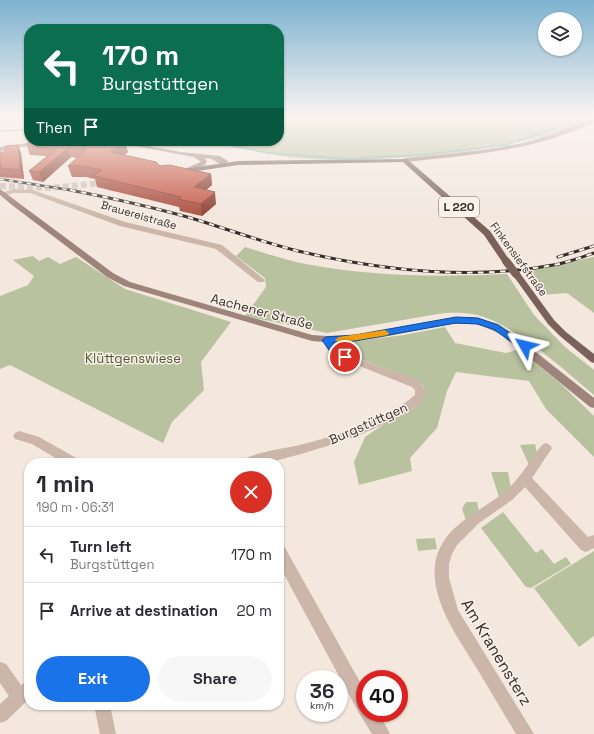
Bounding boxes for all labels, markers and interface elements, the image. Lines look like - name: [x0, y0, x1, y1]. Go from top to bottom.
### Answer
- map controls: [538, 12, 582, 56]
- button: layers: [538, 12, 582, 56]
- text: 170 m: [102, 37, 179, 73]
- icon: left: [36, 40, 88, 92]
- text: Burgstüttgen: [102, 72, 219, 95]
- icon: arrive: [80, 116, 102, 138]
- text: Then: [36, 118, 72, 137]
- street label: Brauereistraße: [99, 197, 179, 233]
- road number: L 220: [439, 197, 479, 217]
- street label: Finkensiefstraße: [487, 219, 551, 299]
- street label: Aachener Straße: [209, 290, 315, 333]
- position arrow: [504, 325, 546, 367]
- pin: [328, 340, 362, 374]
- icon: arrive: [334, 346, 356, 368]
- park label: Klüttgenswiese: [85, 350, 181, 367]
- street label: Burgstüttgen: [326, 399, 410, 448]
- text: 1 min: [36, 468, 95, 499]
- button: close: [230, 471, 272, 513]
- text: 190 m · 06:31: [36, 499, 114, 516]
- text: Turn left: [70, 537, 132, 556]
- icon: left: [36, 544, 58, 566]
- text: 170 m: [231, 545, 272, 564]
- text: Burgstüttgen: [70, 556, 154, 573]
- street label: Am Kranensterz: [456, 595, 537, 709]
- icon: arrive: [36, 600, 58, 622]
- text: Arrive at destination: [70, 601, 218, 620]
- text: 20 m: [237, 601, 272, 620]
- button: Exit: [36, 656, 150, 702]
- button: Share: [158, 656, 272, 702]
- speed limit sign: 40: [356, 670, 408, 722]
- text: 36: [310, 678, 334, 704]
- text: km/h: [310, 699, 334, 712]

